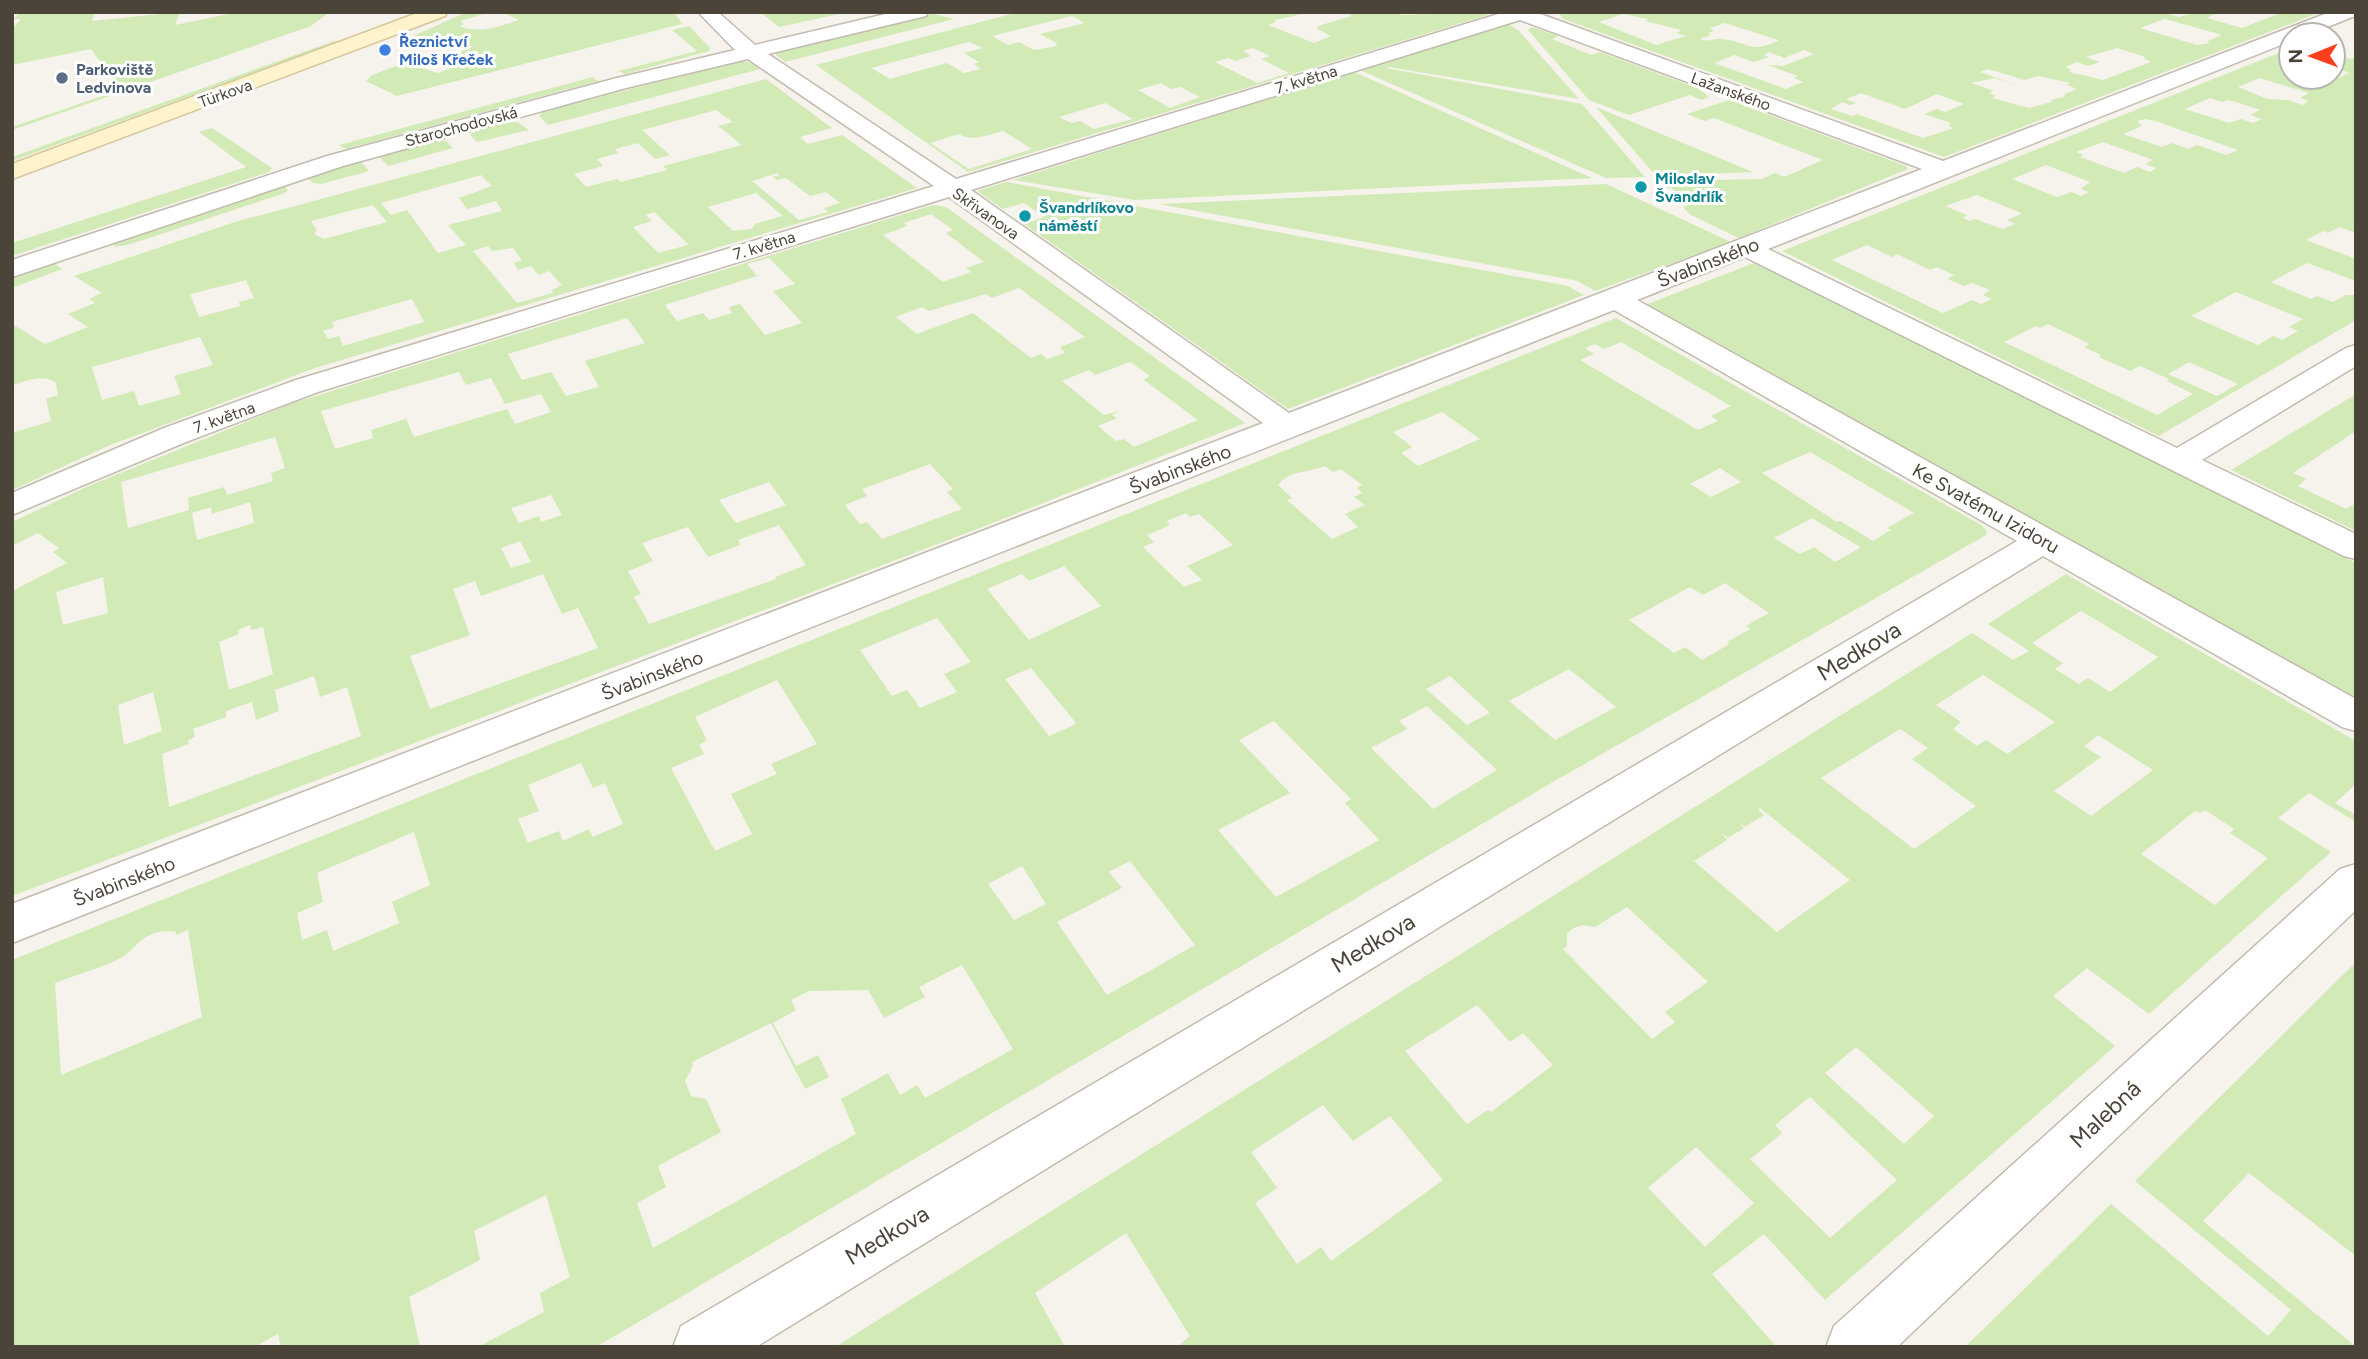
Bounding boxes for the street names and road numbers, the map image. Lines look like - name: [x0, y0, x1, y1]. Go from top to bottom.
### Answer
- street label: 7. května: [1273, 61, 1339, 98]
- street label: Lažanského: [1688, 68, 1773, 115]
- street label: Türkova: [196, 75, 254, 112]
- street label: Starochodovská: [403, 102, 519, 151]
- street label: Skřivanova: [949, 183, 1023, 243]
- street label: 7. května: [731, 227, 797, 264]
- street label: Švabinského: [1654, 233, 1762, 292]
- street label: 7. května: [191, 398, 257, 437]
- street label: Švabinského: [1126, 440, 1234, 499]
- street label: Ke Svatému Izidoru: [1908, 458, 2063, 558]
- street label: Medkova: [1812, 615, 1906, 687]
- street label: Švabinského: [598, 646, 706, 705]
- street label: Švabinského: [70, 852, 178, 911]
- street label: Medkova: [1326, 907, 1420, 979]
- street label: Malebná: [2064, 1074, 2146, 1154]
- street label: Medkova: [840, 1199, 934, 1271]

